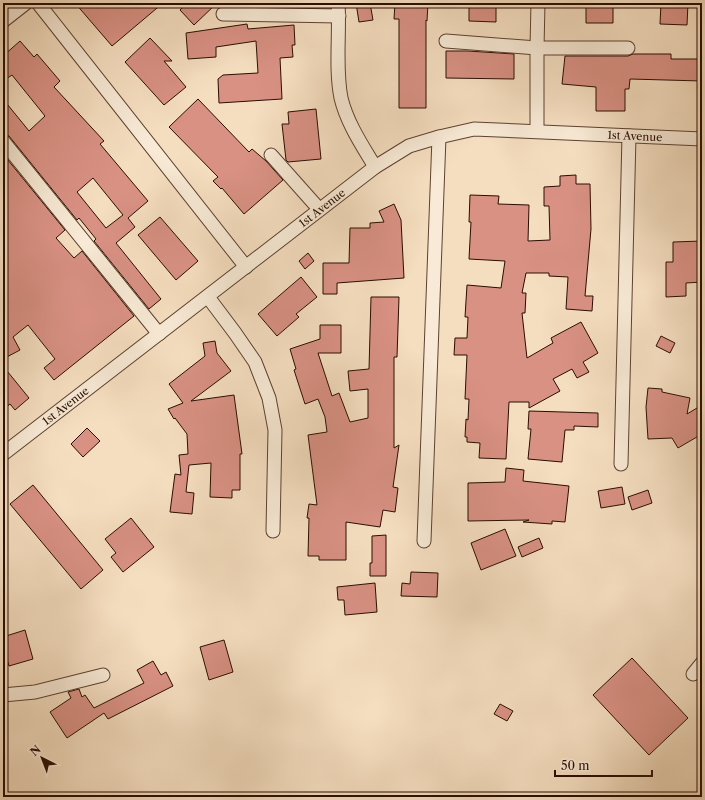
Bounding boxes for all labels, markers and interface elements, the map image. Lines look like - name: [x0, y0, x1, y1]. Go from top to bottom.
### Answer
- street label: 1st Avenue: [607, 128, 663, 144]
- street label: 1st Avenue: [296, 186, 348, 230]
- street label: 1st Avenue: [40, 383, 92, 428]
- north arrow: [22, 738, 62, 778]
- text: N: [27, 742, 44, 759]
- scale bar: [555, 752, 652, 778]
- text: 50 m: [561, 758, 590, 773]

